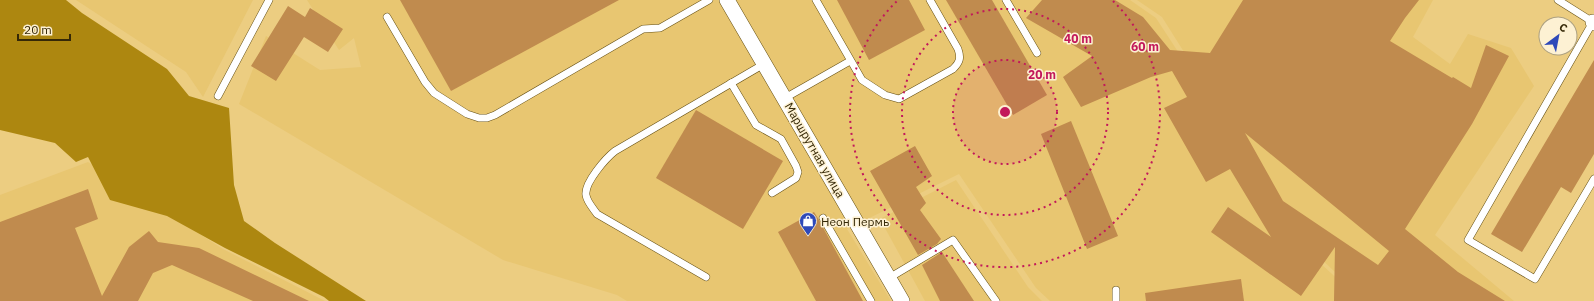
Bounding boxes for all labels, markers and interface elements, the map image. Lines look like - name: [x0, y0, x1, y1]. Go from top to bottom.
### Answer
- scale bar: [18, 16, 70, 42]
- north arrow: [1538, 16, 1578, 56]
- text: С: [1557, 20, 1570, 35]
- text: 20 m: [24, 22, 52, 37]
- text: 40 m: [1064, 31, 1092, 46]
- text: 60 m: [1131, 39, 1159, 54]
- text: 20 m: [1028, 67, 1056, 82]
- street label: Маршрутная улица: [782, 100, 849, 201]
- centre of rings: [998, 105, 1012, 119]
- shop icon: Неон Пермь: [798, 211, 818, 236]
- place label: Неон Пермь: [821, 214, 889, 229]

